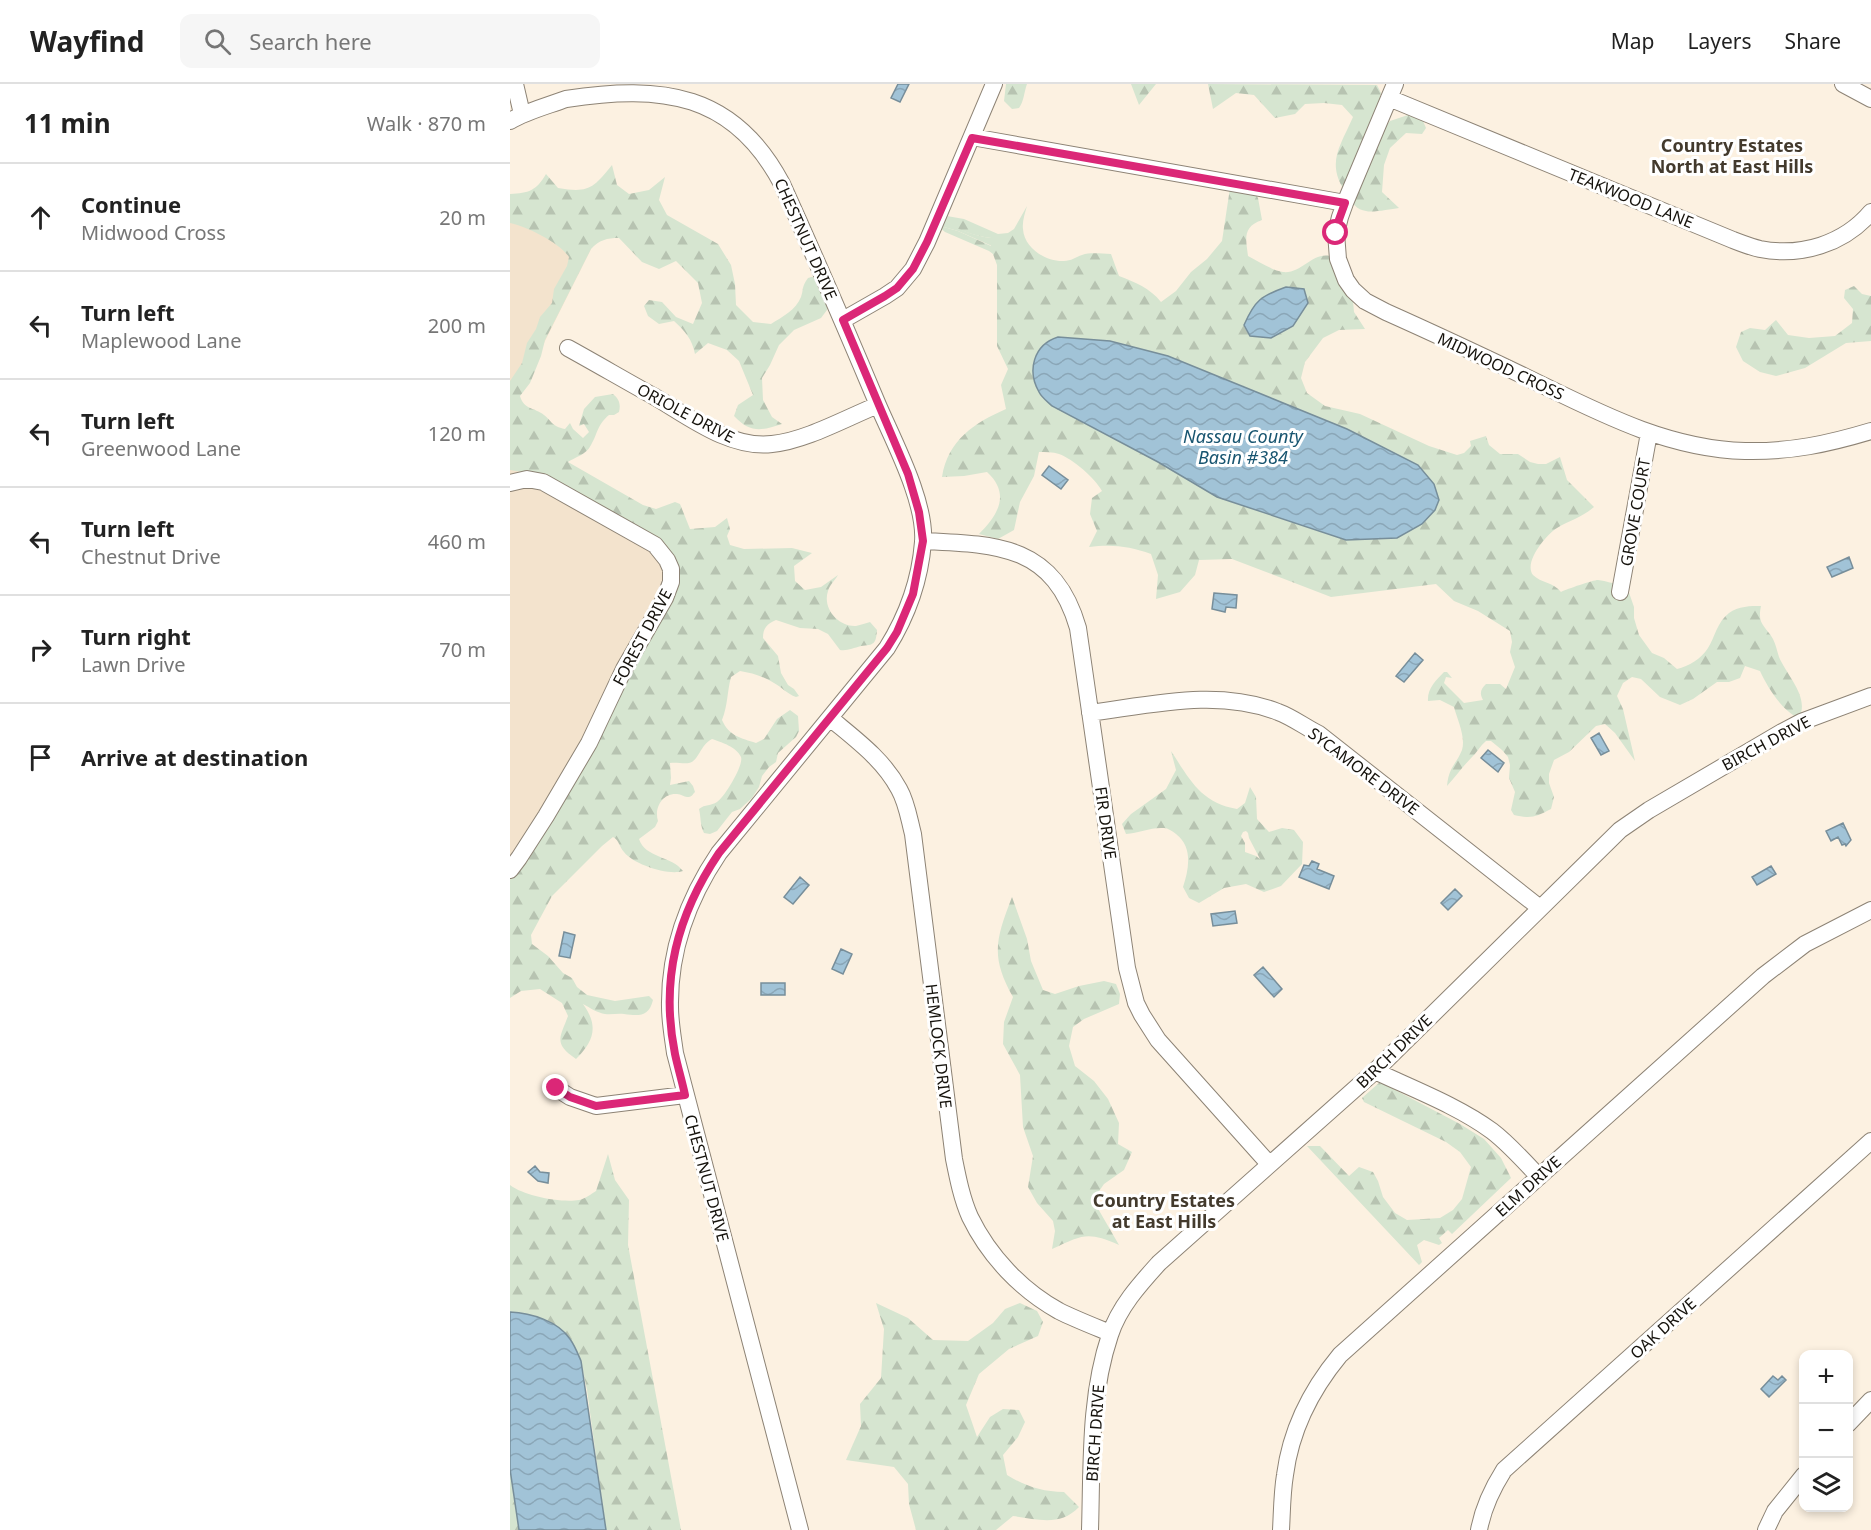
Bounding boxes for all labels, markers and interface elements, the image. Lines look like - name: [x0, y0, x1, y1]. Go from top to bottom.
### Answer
- search box: [180, 14, 600, 68]
- text: Wayfind: [30, 22, 144, 60]
- icon: search: [201, 25, 234, 58]
- text: Search here: [249, 26, 372, 56]
- text: Map: [1611, 27, 1655, 55]
- text: Layers: [1688, 27, 1752, 55]
- text: Share: [1785, 27, 1841, 55]
- text: 11 min: [24, 105, 111, 141]
- text: Walk · 870 m: [367, 110, 486, 137]
- district label: Country Estates North at East Hills: [1651, 133, 1813, 178]
- street label: TEAKWOOD LANE: [1565, 163, 1697, 233]
- street label: CHESTNUT DRIVE: [769, 175, 843, 303]
- text: Continue: [81, 189, 181, 219]
- icon: ahead: [24, 201, 57, 234]
- text: 20 m: [439, 204, 486, 231]
- text: Midwood Cross: [81, 219, 226, 246]
- route start: [1322, 219, 1348, 245]
- text: Turn left: [81, 297, 175, 327]
- icon: left: [24, 309, 57, 342]
- text: 200 m: [428, 312, 486, 339]
- text: Maplewood Lane: [81, 327, 241, 354]
- street label: MIDWOOD CROSS: [1434, 327, 1568, 405]
- street label: ORIOLE DRIVE: [633, 378, 739, 448]
- text: Turn left: [81, 405, 175, 435]
- icon: left: [24, 417, 57, 450]
- text: 120 m: [428, 420, 486, 447]
- water label: Nassau County Basin #384: [1183, 424, 1304, 469]
- text: Greenwood Lane: [81, 435, 241, 462]
- street label: GROVE COURT: [1615, 456, 1655, 568]
- text: Turn left: [81, 513, 175, 543]
- icon: left: [24, 525, 57, 558]
- text: 460 m: [428, 528, 486, 555]
- text: Chestnut Drive: [81, 543, 221, 570]
- street label: FOREST DRIVE: [607, 585, 677, 689]
- text: Turn right: [81, 621, 191, 651]
- icon: right: [24, 633, 57, 666]
- text: 70 m: [439, 636, 486, 663]
- text: Lawn Drive: [81, 651, 185, 678]
- street label: BIRCH DRIVE: [1718, 710, 1814, 776]
- street label: SYCAMORE DRIVE: [1304, 722, 1424, 820]
- icon: arrive: [24, 741, 57, 774]
- text: Arrive at destination: [81, 742, 308, 772]
- street label: FIR DRIVE: [1090, 785, 1122, 861]
- street label: HEMLOCK DRIVE: [920, 982, 958, 1110]
- street label: BIRCH DRIVE: [1351, 1009, 1437, 1093]
- route end: [542, 1074, 568, 1100]
- street label: CHESTNUT DRIVE: [679, 1112, 735, 1244]
- street label: ELM DRIVE: [1490, 1151, 1566, 1221]
- district label: Country Estates at East Hills: [1093, 1188, 1235, 1233]
- street label: OAK DRIVE: [1625, 1292, 1701, 1364]
- map controls: [1799, 1350, 1853, 1512]
- button: +: [1799, 1350, 1853, 1404]
- street label: BIRCH DRIVE: [1081, 1384, 1109, 1482]
- button: −: [1799, 1404, 1853, 1458]
- button: layers: [1799, 1458, 1853, 1512]

